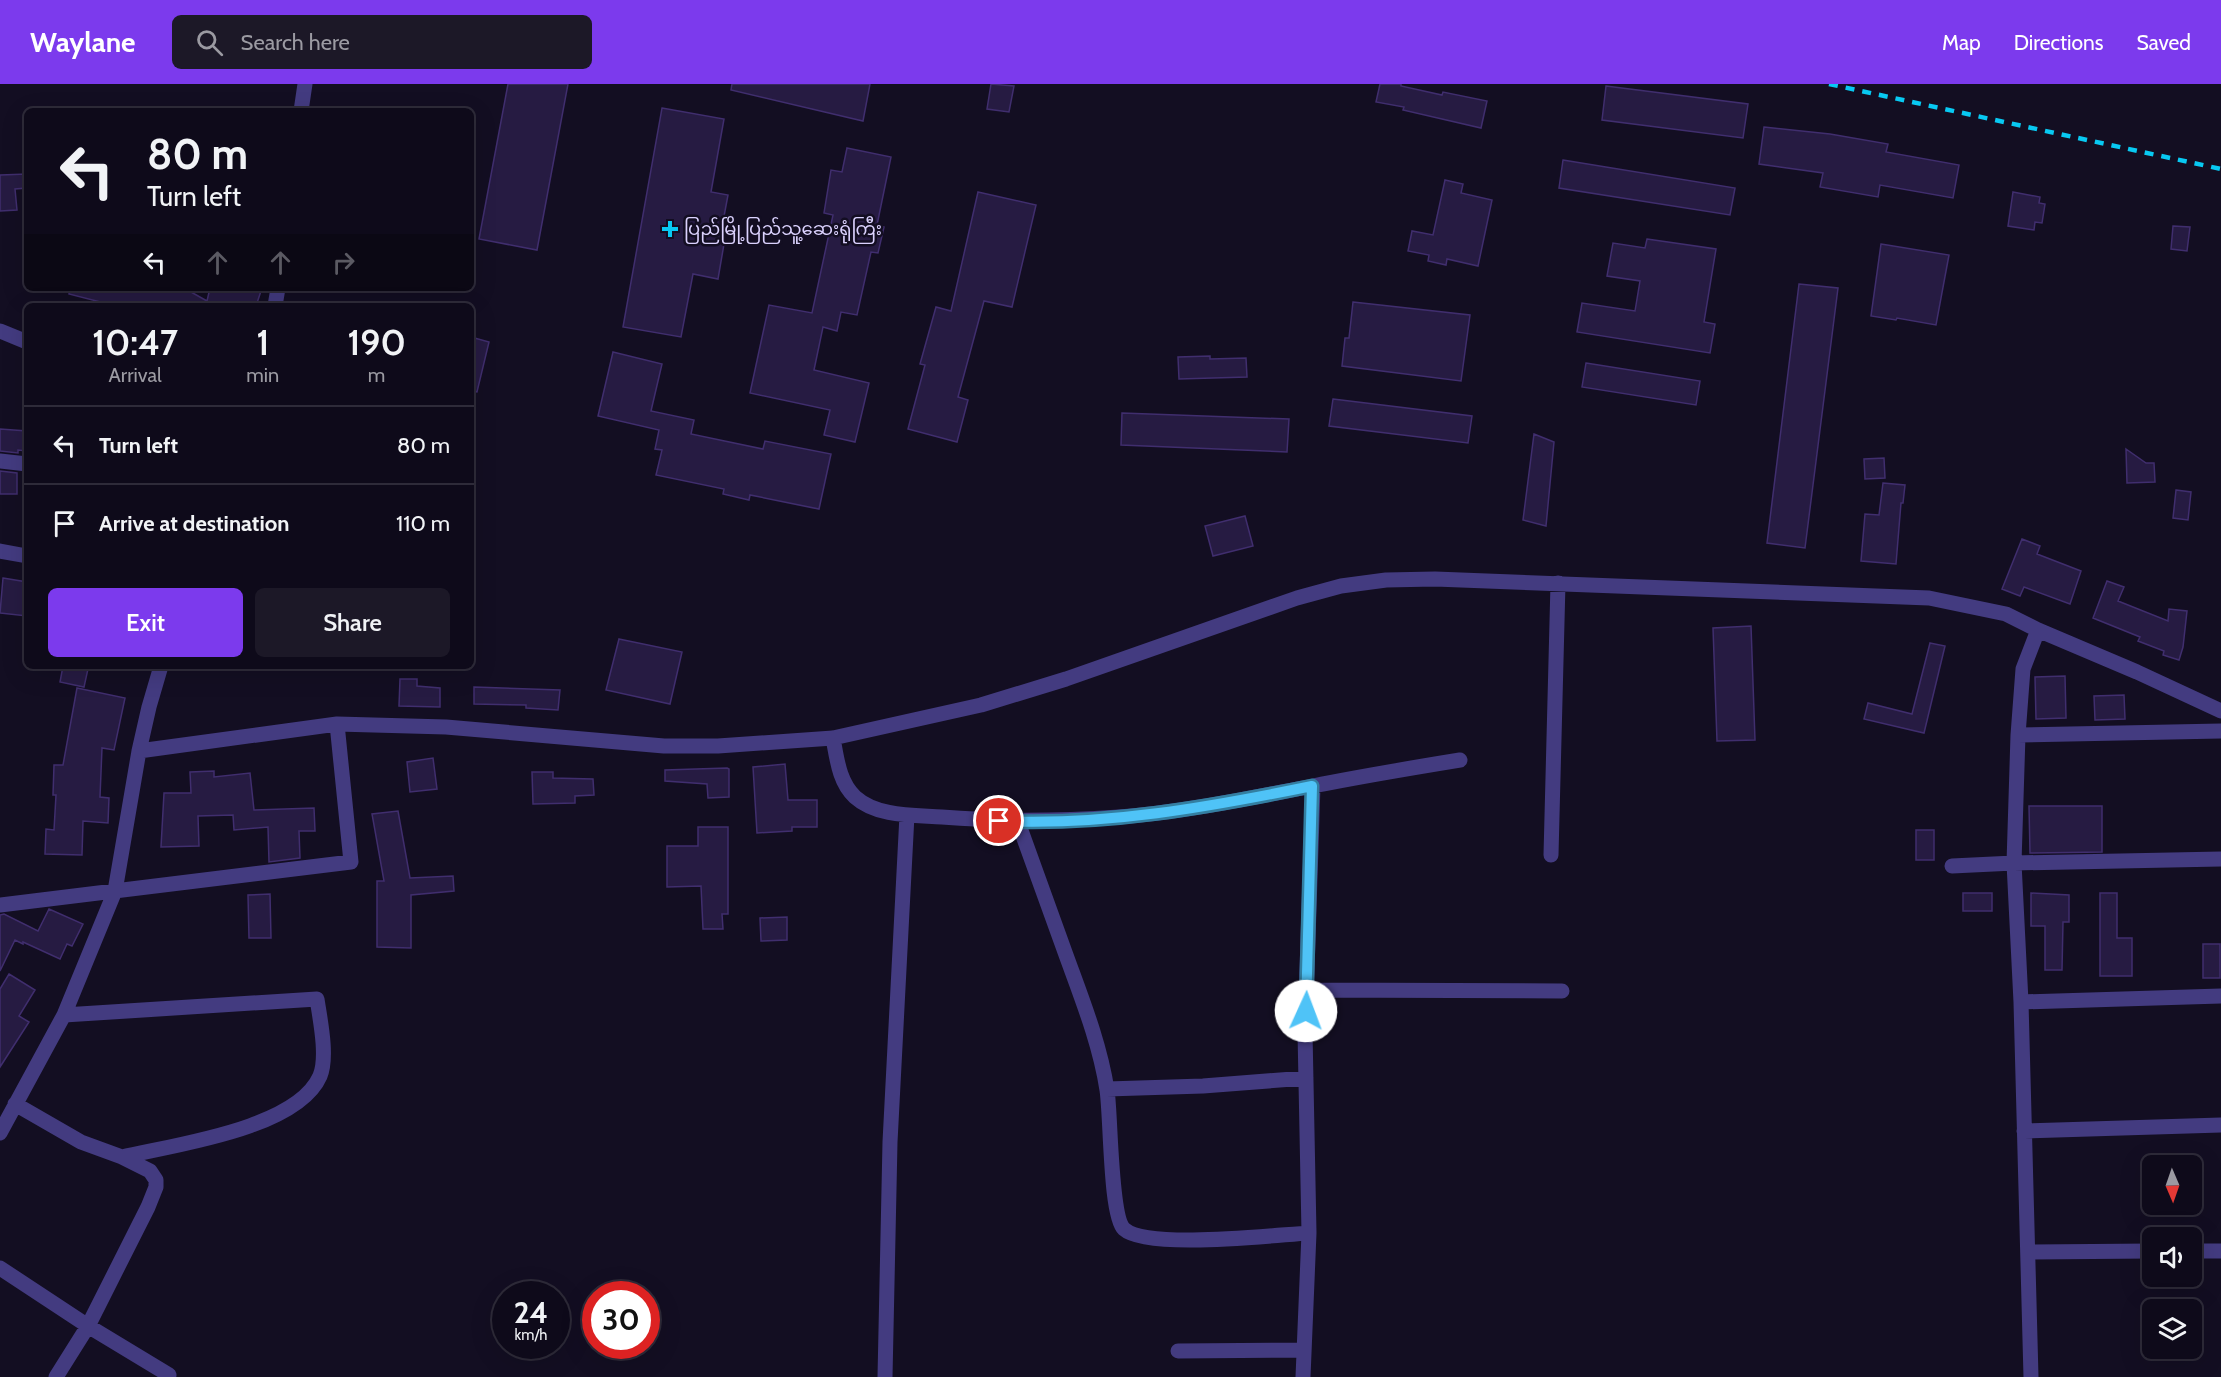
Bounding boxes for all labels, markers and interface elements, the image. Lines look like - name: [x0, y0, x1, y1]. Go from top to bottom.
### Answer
- search box: [172, 15, 592, 69]
- text: Waylane: [30, 25, 136, 59]
- icon: search: [193, 26, 226, 59]
- text: Search here: [241, 29, 350, 56]
- text: Map: [1942, 30, 1981, 55]
- text: Directions: [2014, 30, 2103, 55]
- text: Saved: [2136, 30, 2191, 55]
- text: 80 m: [147, 128, 248, 180]
- icon: left: [48, 132, 126, 210]
- text: Turn left: [147, 180, 241, 213]
- place label: ပြည်မြို့ပြည်သူ့ဆေးရုံကြီး: [684, 215, 882, 244]
- marker: ပြည်မြို့ပြည်သူ့ဆေးရုံကြီး: [661, 220, 679, 238]
- icon: left: [138, 246, 171, 279]
- icon: ahead: [201, 246, 234, 279]
- icon: ahead: [264, 246, 297, 279]
- icon: right: [327, 246, 360, 279]
- text: 10:47: [92, 320, 178, 364]
- text: 1: [256, 320, 269, 364]
- text: 190: [347, 320, 406, 364]
- text: Arrival: [109, 363, 162, 387]
- text: min: [246, 363, 279, 387]
- text: m: [368, 363, 385, 387]
- icon: left: [48, 429, 81, 462]
- text: Turn left: [99, 432, 178, 459]
- text: 80 m: [397, 432, 450, 459]
- icon: arrive: [48, 507, 81, 540]
- text: Arrive at destination: [99, 510, 289, 537]
- text: 110 m: [396, 510, 450, 537]
- button: Exit: [48, 588, 243, 657]
- button: Share: [255, 588, 450, 657]
- pin: [973, 795, 1024, 846]
- icon: arrive: [982, 804, 1015, 837]
- position arrow: [1274, 979, 1338, 1043]
- north arrow: [2142, 1155, 2202, 1215]
- map controls: [2142, 1155, 2202, 1359]
- button: sound: [2142, 1227, 2202, 1287]
- speed limit sign: 30: [582, 1281, 660, 1359]
- text: 24: [514, 1294, 548, 1331]
- button: layers: [2142, 1299, 2202, 1359]
- text: km/h: [515, 1326, 547, 1344]

